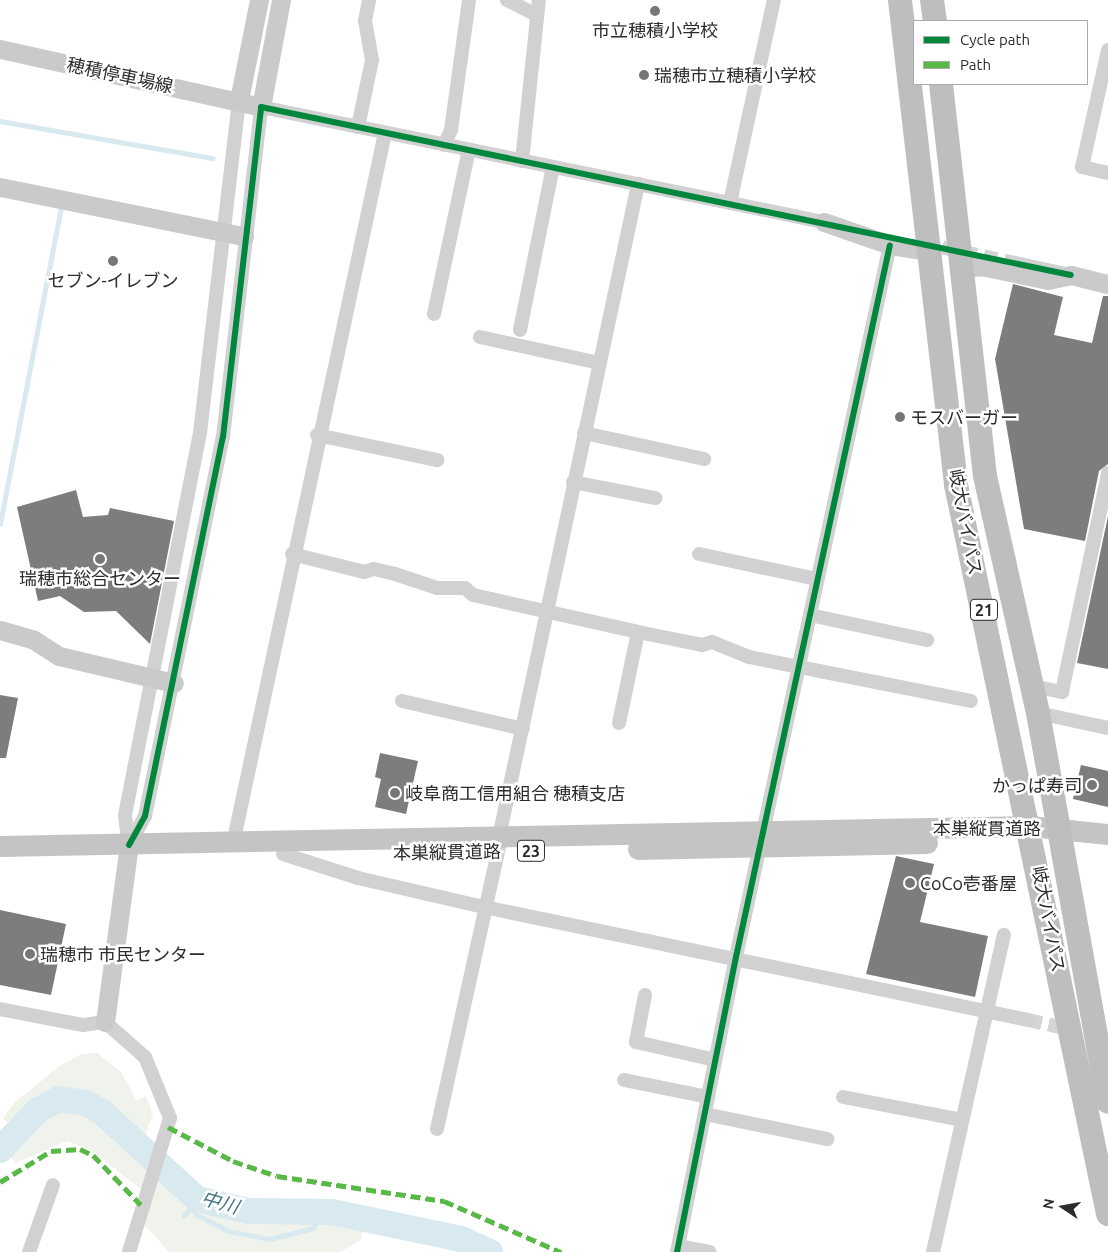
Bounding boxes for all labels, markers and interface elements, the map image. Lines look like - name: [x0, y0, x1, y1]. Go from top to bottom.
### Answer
- marker: 市立穂積小学校: [649, 5, 661, 17]
- place label: 市立穂積小学校: [592, 19, 718, 41]
- legend: [913, 20, 1088, 85]
- text: Cycle path: [960, 31, 1030, 48]
- street label: 穂積停車場線: [65, 53, 175, 97]
- text: Path: [960, 56, 991, 73]
- place label: 瑞穂市立穂積小学校: [654, 64, 816, 86]
- marker: 瑞穂市立穂積小学校: [638, 69, 650, 81]
- marker: セブン-イレブン: [107, 255, 119, 267]
- place label: セブン-イレブン: [47, 269, 179, 291]
- place label: モスバーガー: [910, 406, 1018, 428]
- marker: モスバーガー: [894, 411, 906, 423]
- street label: 岐大バイパス: [945, 467, 987, 577]
- marker: 瑞穂市総合センター: [94, 553, 106, 565]
- place label: 瑞穂市総合センター: [19, 567, 181, 589]
- road number: 21: [969, 596, 999, 624]
- place label: かっぱ寿司: [992, 774, 1082, 796]
- marker: かっぱ寿司: [1086, 779, 1098, 791]
- place label: 岐阜商工信用組合 穂積支店: [405, 782, 625, 804]
- marker: 岐阜商工信用組合 穂積支店: [389, 787, 401, 799]
- street label: 本巣縦貫道路: [933, 817, 1041, 839]
- road number: 23: [516, 838, 546, 864]
- street label: 本巣縦貫道路: [393, 840, 501, 864]
- street label: 岐大バイパス: [1028, 864, 1070, 974]
- place label: CoCo壱番屋: [920, 872, 1017, 894]
- marker: CoCo壱番屋: [904, 877, 916, 889]
- place label: 瑞穂市 市民センター: [40, 943, 206, 965]
- marker: 瑞穂市 市民センター: [24, 948, 36, 960]
- north arrow: [1038, 1182, 1088, 1232]
- water label: 中川: [199, 1187, 241, 1219]
- text: N: [1039, 1197, 1057, 1211]

